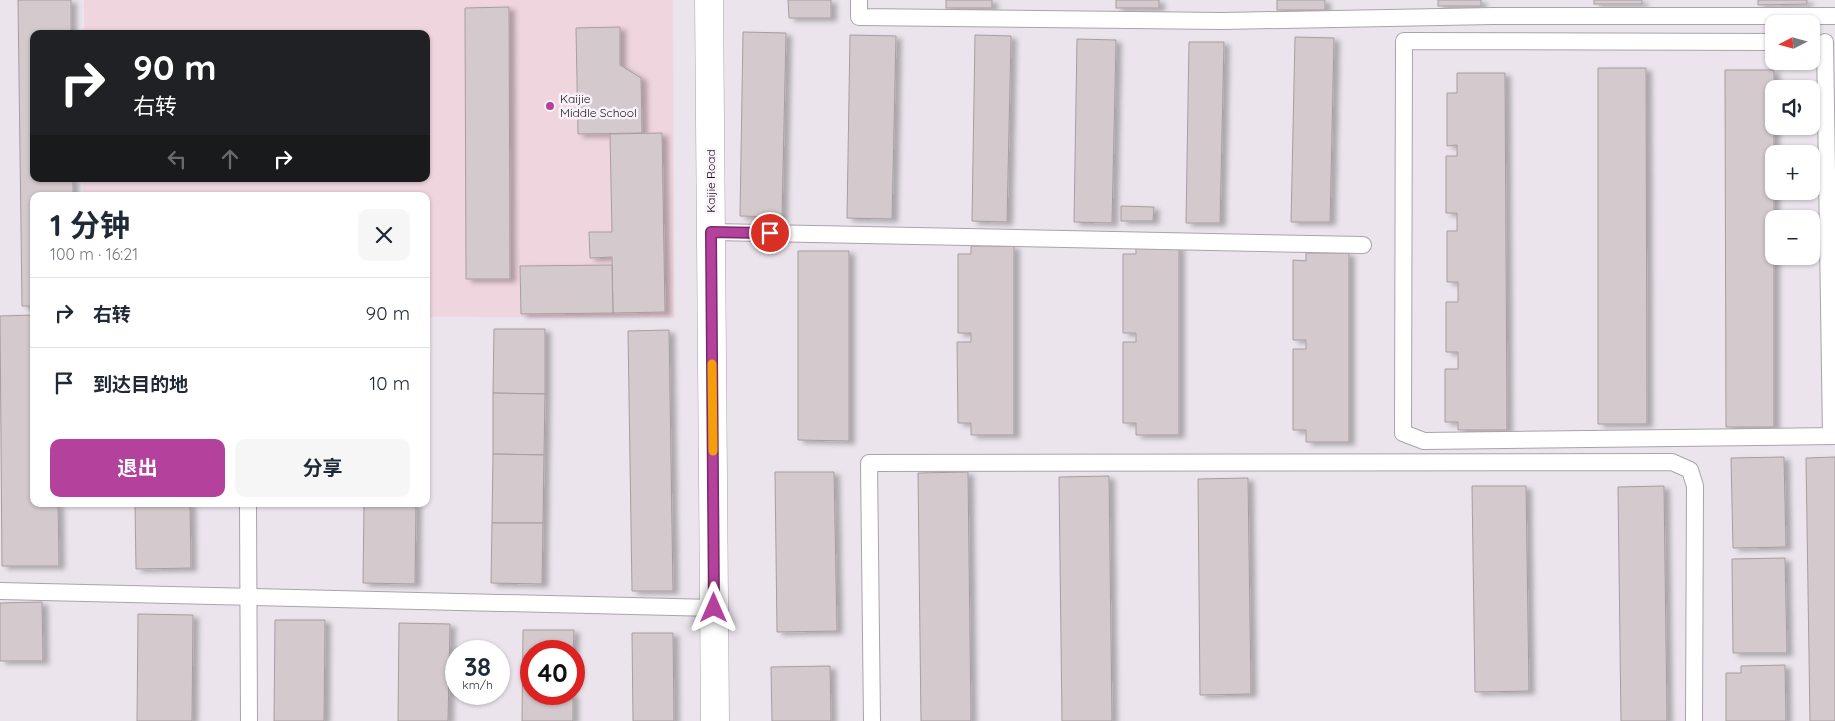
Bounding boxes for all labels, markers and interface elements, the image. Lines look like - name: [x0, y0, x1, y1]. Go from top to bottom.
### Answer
- north arrow: [1765, 15, 1820, 70]
- map controls: [1765, 15, 1820, 265]
- text: 90 m: [133, 45, 216, 89]
- icon: right: [50, 50, 115, 115]
- button: sound: [1765, 80, 1820, 135]
- place label: Kaijie Middle School: [560, 91, 637, 120]
- text: 右转: [133, 92, 177, 120]
- marker: Kaijie Middle School: [544, 100, 556, 112]
- icon: left: [163, 145, 191, 173]
- icon: ahead: [216, 145, 244, 173]
- icon: right: [269, 145, 297, 173]
- button: +: [1765, 145, 1820, 200]
- street label: Kaijie Road: [703, 149, 718, 213]
- text: 1 分钟: [50, 206, 130, 244]
- button: close: [358, 209, 410, 261]
- button: −: [1765, 210, 1820, 265]
- pin: [749, 212, 791, 254]
- icon: arrive: [756, 219, 784, 247]
- text: 100 m · 16:21: [50, 244, 138, 264]
- icon: right: [50, 299, 78, 327]
- text: 90 m: [366, 301, 410, 325]
- text: 右转: [93, 302, 131, 326]
- icon: arrive: [50, 369, 78, 397]
- text: 10 m: [369, 371, 410, 395]
- text: 到达目的地: [93, 372, 188, 396]
- button: 退出: [50, 439, 225, 497]
- button: 分享: [235, 439, 410, 497]
- position arrow: [687, 581, 739, 633]
- speed limit sign: 40: [520, 640, 585, 705]
- text: 38: [464, 651, 491, 682]
- text: km/h: [462, 677, 493, 692]

